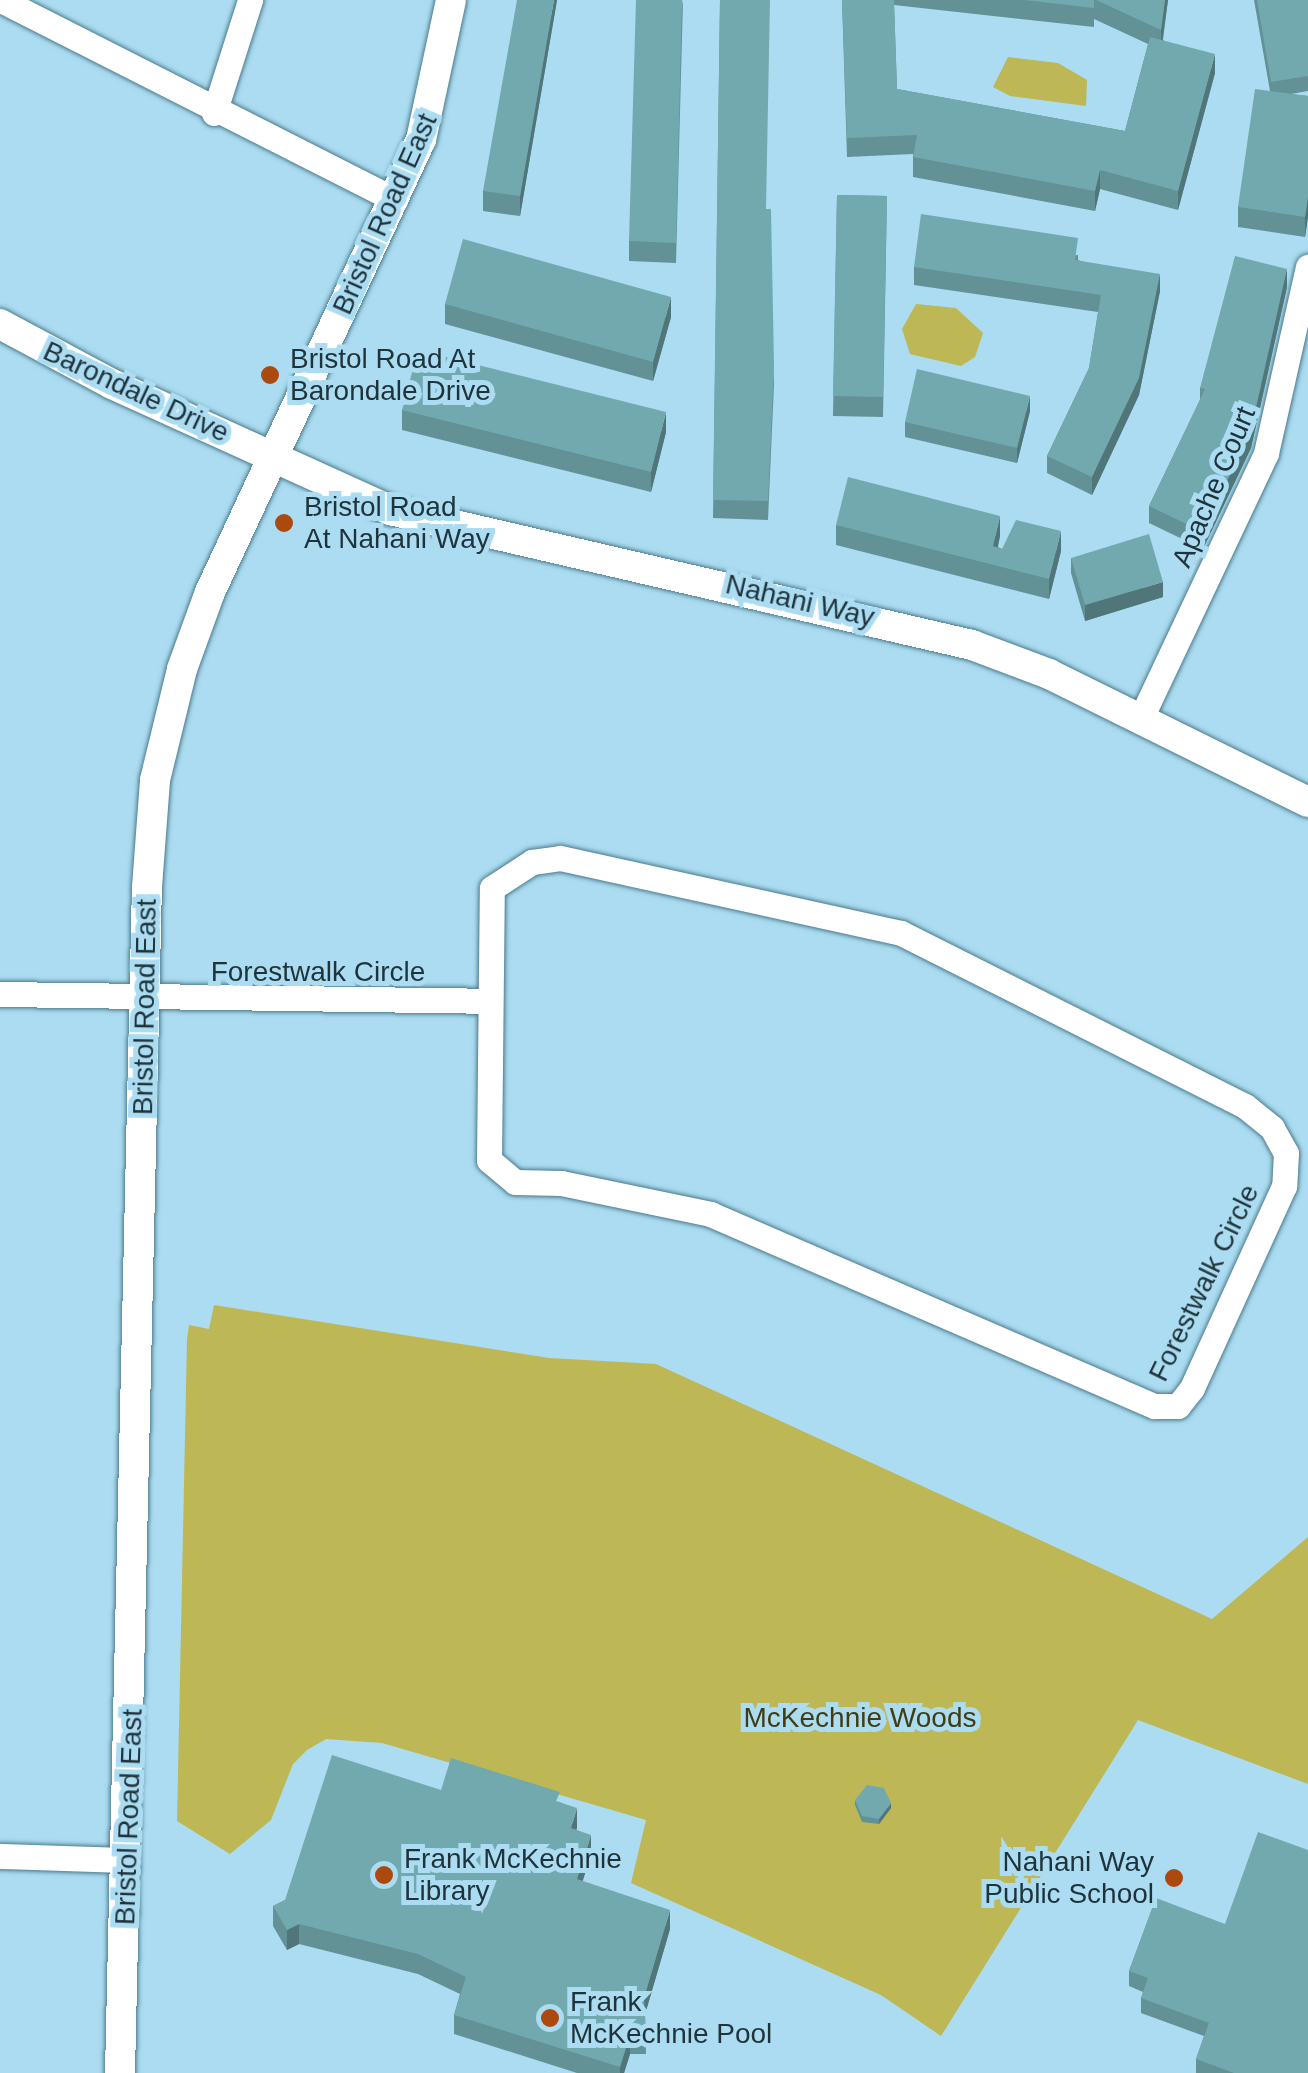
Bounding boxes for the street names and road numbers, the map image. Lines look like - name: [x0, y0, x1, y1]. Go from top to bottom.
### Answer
- street label: Bristol Road East: [326, 108, 444, 320]
- street label: Barondale Drive: [38, 334, 234, 450]
- street label: Apache Court: [1165, 402, 1263, 572]
- street label: Nahani Way: [722, 568, 878, 634]
- street label: Bristol Road East: [126, 899, 164, 1115]
- street label: Forestwalk Circle: [211, 955, 425, 989]
- street label: Forestwalk Circle: [1142, 1179, 1266, 1387]
- street label: Bristol Road East: [108, 1708, 150, 1926]

